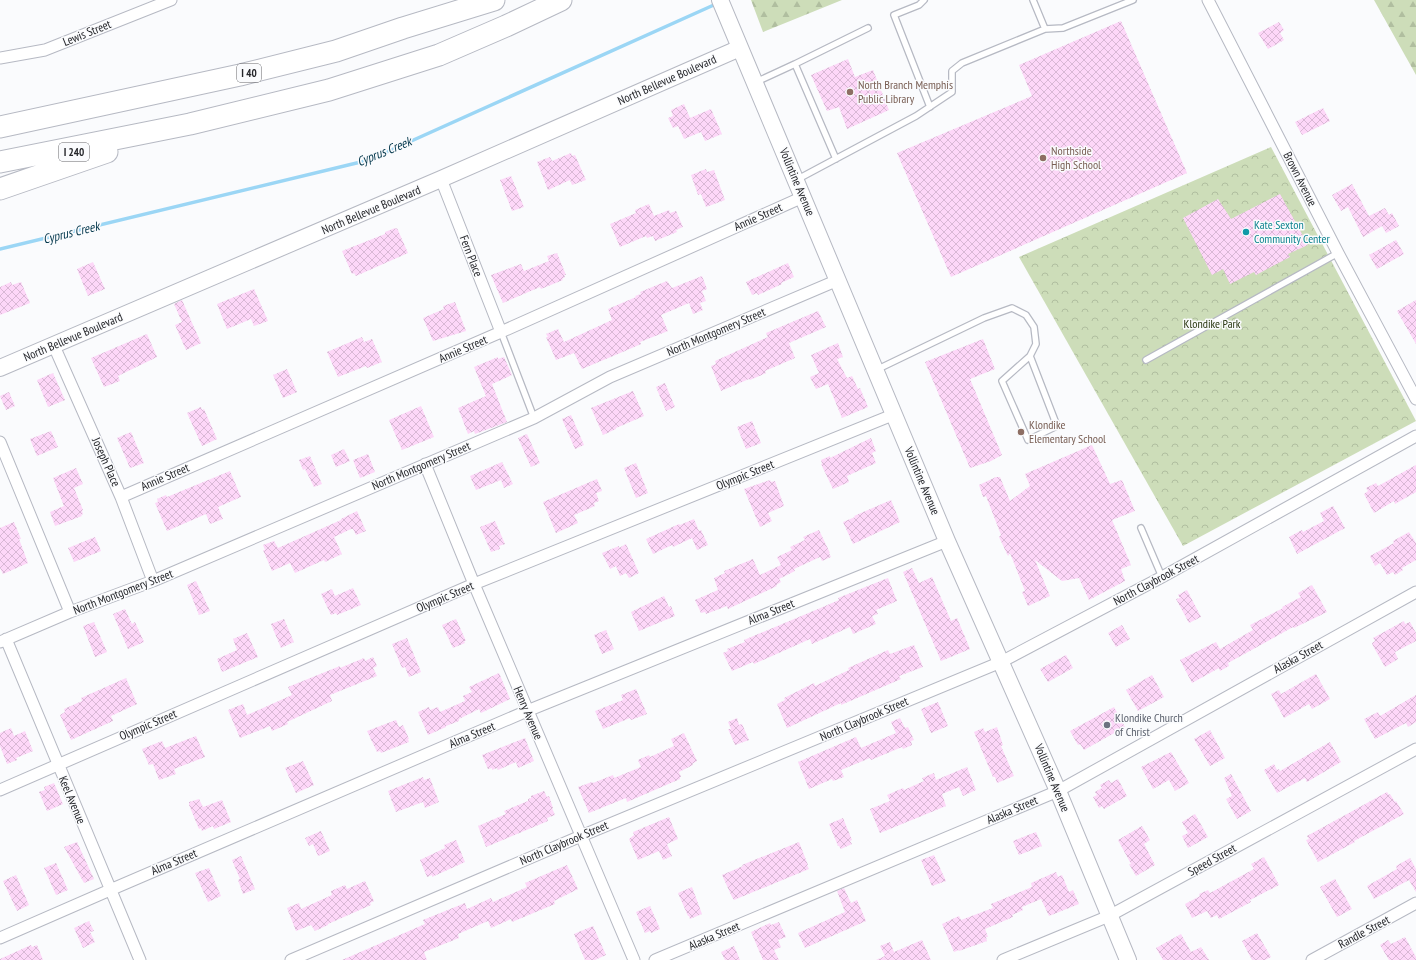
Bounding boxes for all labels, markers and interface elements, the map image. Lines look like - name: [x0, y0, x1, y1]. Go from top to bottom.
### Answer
- street label: Lewis Street: [61, 16, 114, 49]
- street label: North Bellevue Boulevard: [615, 51, 718, 108]
- road number: I 40: [237, 64, 261, 82]
- place label: North Branch Memphis Public Library: [858, 77, 953, 106]
- marker: North Branch Memphis Public Library: [845, 87, 855, 97]
- water label: Cyprus Creek: [354, 132, 416, 170]
- road number: I 240: [59, 143, 89, 161]
- place label: Northside High School: [1051, 143, 1101, 172]
- street label: Vollintine Avenue: [776, 145, 819, 218]
- street label: Brown Avenue: [1280, 149, 1321, 208]
- marker: Northside High School: [1038, 153, 1048, 163]
- street label: North Bellevue Boulevard: [319, 182, 423, 237]
- street label: Annie Street: [731, 199, 785, 234]
- water label: Cyprus Creek: [41, 217, 103, 248]
- place label: Kate Sexton Community Center: [1254, 217, 1331, 246]
- marker: Kate Sexton Community Center: [1241, 227, 1251, 237]
- street label: Fern Place: [457, 233, 486, 279]
- street label: North Montgomery Street: [664, 304, 768, 359]
- street label: North Bellevue Boulevard: [21, 309, 125, 364]
- park label: Klondike Park: [1184, 316, 1241, 331]
- street label: Annie Street: [436, 331, 490, 365]
- place label: Klondike Elementary School: [1029, 417, 1106, 446]
- marker: Klondike Elementary School: [1016, 427, 1026, 437]
- street label: Joseph Place: [89, 434, 124, 489]
- street label: North Montgomery Street: [369, 438, 473, 493]
- street label: Vollintine Avenue: [901, 444, 944, 517]
- street label: Olympic Street: [714, 456, 777, 493]
- street label: Annie Street: [138, 459, 192, 493]
- street label: North Claybrook Street: [1110, 550, 1202, 608]
- street label: North Montgomery Street: [71, 565, 175, 617]
- street label: Olympic Street: [414, 577, 476, 615]
- street label: Alma Street: [746, 595, 797, 628]
- street label: Alaska Street: [1270, 637, 1326, 676]
- street label: Henry Avenue: [510, 684, 546, 742]
- street label: North Claybrook Street: [817, 693, 911, 744]
- street label: Olympic Street: [117, 705, 179, 743]
- place label: Klondike Church of Christ: [1115, 710, 1183, 739]
- street label: Alma Street: [447, 718, 498, 751]
- marker: Klondike Church of Christ: [1102, 720, 1112, 730]
- street label: Vollintine Avenue: [1031, 741, 1074, 814]
- street label: Keel Avenue: [56, 774, 89, 826]
- street label: Alaska Street: [984, 792, 1040, 827]
- street label: North Claybrook Street: [517, 817, 611, 868]
- street label: Speed Street: [1185, 840, 1239, 879]
- street label: Alma Street: [149, 845, 200, 878]
- street label: Randle Street: [1335, 911, 1393, 951]
- street label: Alaska Street: [686, 918, 742, 953]

